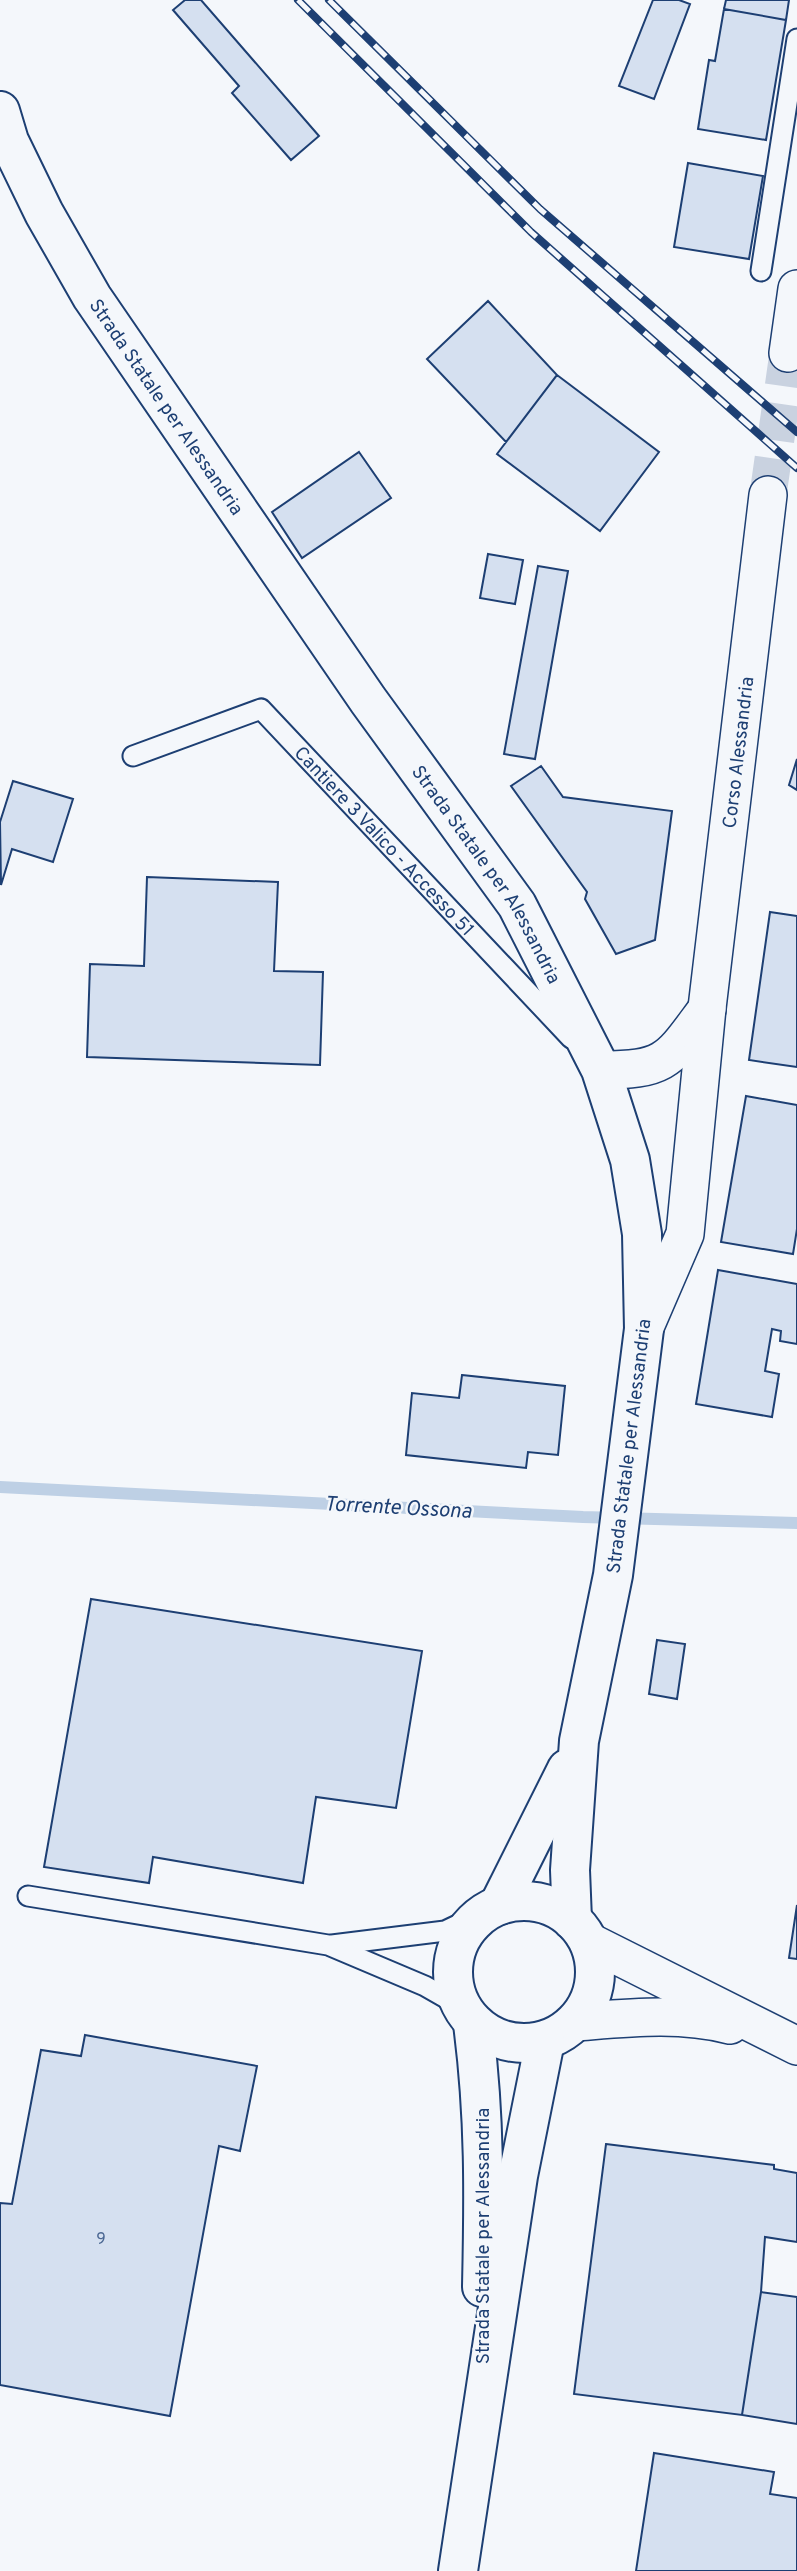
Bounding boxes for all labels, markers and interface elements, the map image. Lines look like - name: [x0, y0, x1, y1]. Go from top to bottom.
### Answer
- street label: Strada Statale per Alessandria: [83, 295, 248, 521]
- street label: Corso Alessandria: [718, 675, 760, 830]
- street label: Cantiere 3 Valico - Accesso 51: [288, 742, 479, 942]
- street label: Strada Statale per Alessandria: [405, 761, 565, 988]
- street label: Strada Statale per Alessandria: [602, 1317, 658, 1575]
- water label: Torrente Ossona: [324, 1491, 472, 1526]
- street label: Strada Statale per Alessandria: [472, 2108, 496, 2364]
- house number: 9: [96, 2230, 106, 2250]

